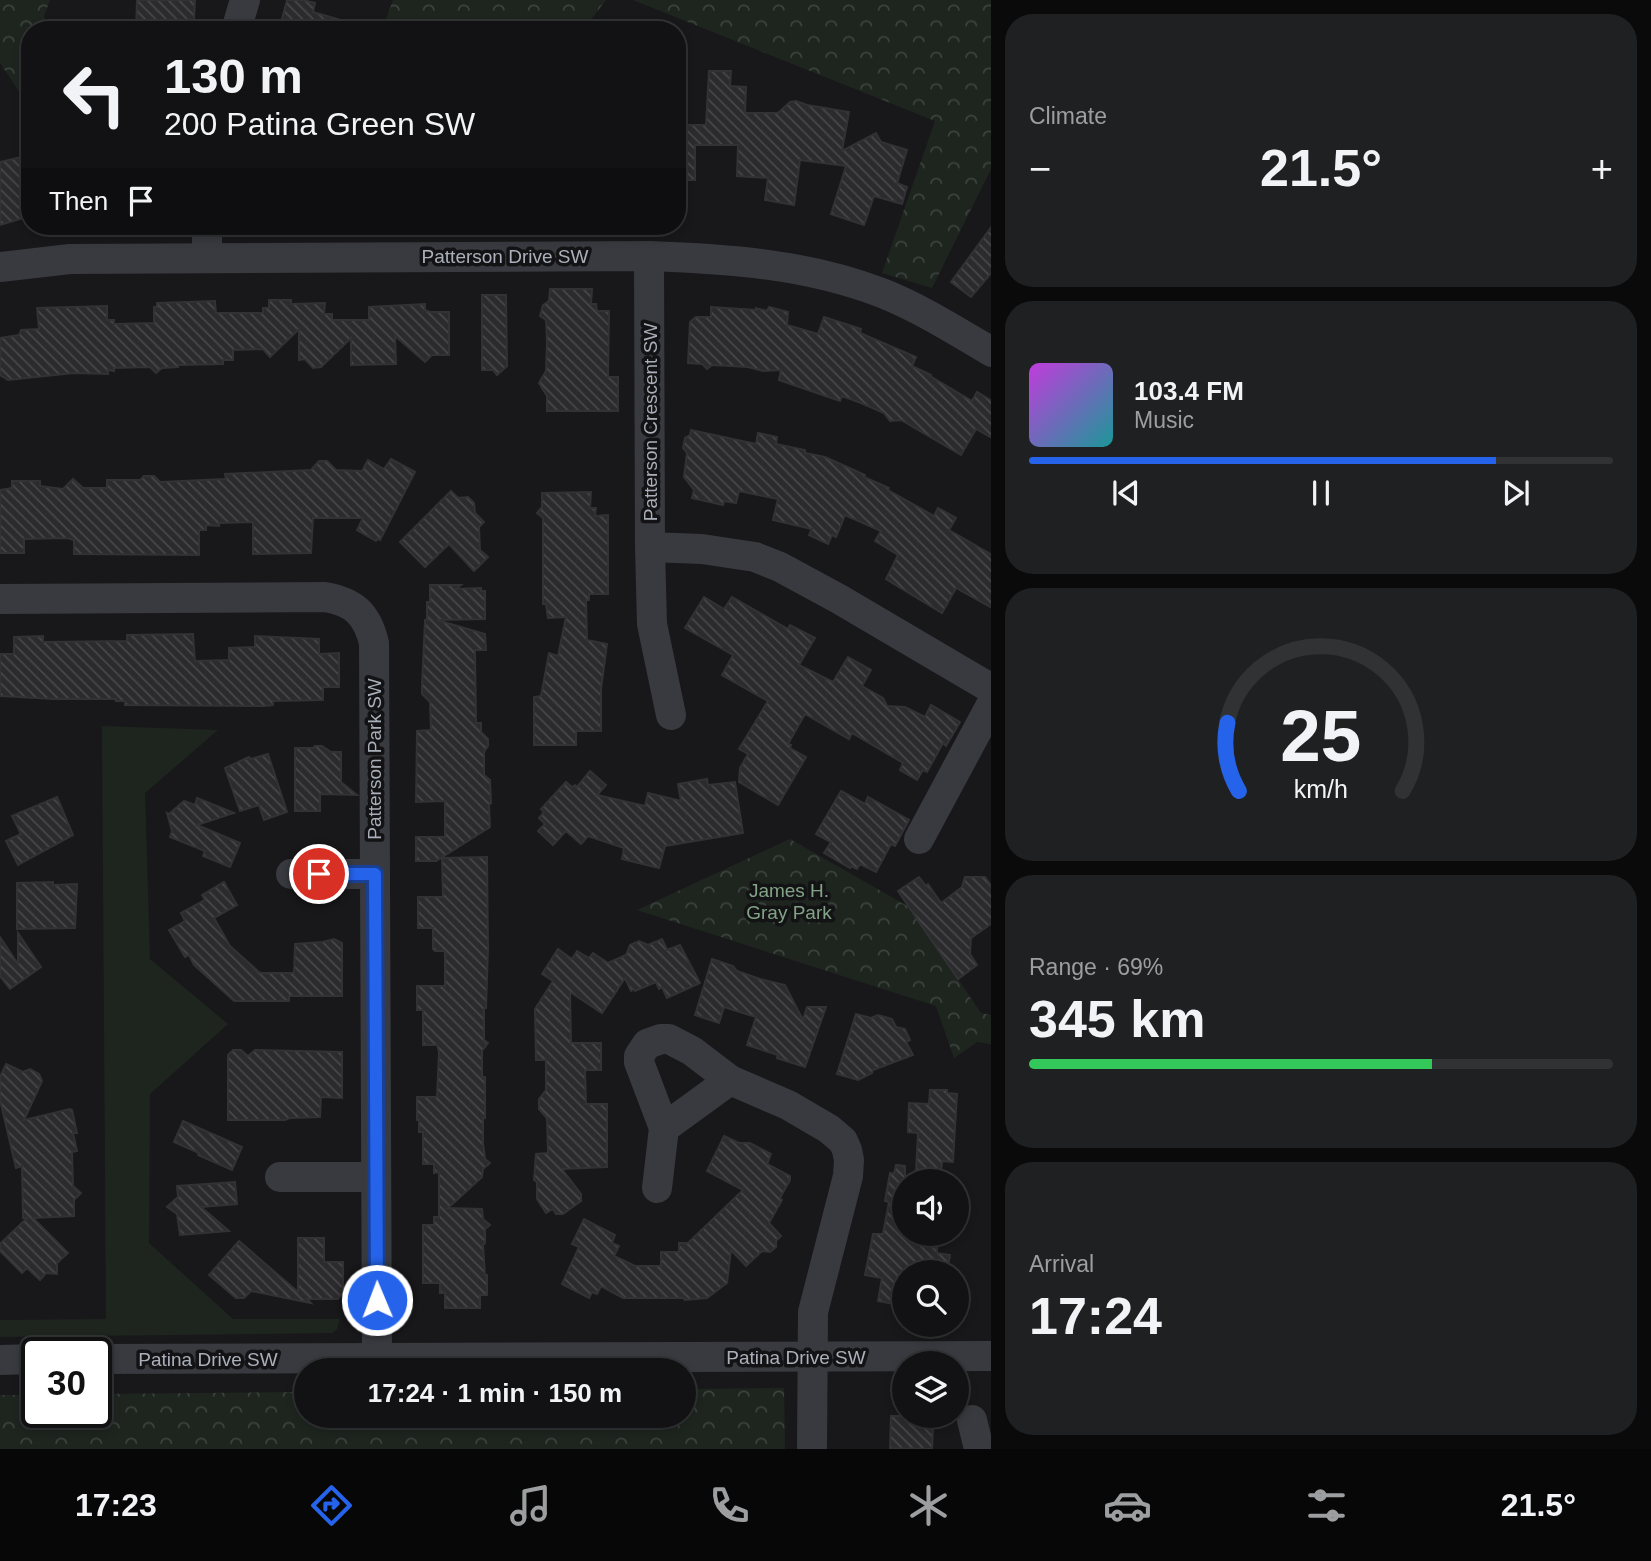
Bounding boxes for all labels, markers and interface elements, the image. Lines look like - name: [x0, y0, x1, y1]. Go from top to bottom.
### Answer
- icon: left: [49, 49, 140, 140]
- text: 130 m: [164, 49, 303, 103]
- text: Climate: [1029, 103, 1107, 129]
- text: 200 Patina Green SW: [164, 106, 475, 142]
- text: 21.5°: [1260, 139, 1382, 197]
- text: −: [1029, 148, 1051, 190]
- text: +: [1591, 148, 1613, 190]
- icon: arrive: [122, 182, 160, 220]
- text: Then: [49, 186, 108, 216]
- street label: Patterson Drive SW: [422, 246, 588, 267]
- street label: Patterson Crescent SW: [640, 323, 661, 521]
- text: 103.4 FM: [1134, 376, 1244, 406]
- text: Music: [1134, 407, 1194, 433]
- icon: previous: [1107, 474, 1145, 512]
- icon: pause: [1302, 474, 1340, 512]
- icon: next: [1497, 474, 1535, 512]
- street label: Patterson Park SW: [364, 678, 385, 840]
- text: 25: [1281, 695, 1361, 776]
- text: km/h: [1294, 774, 1348, 802]
- pin: [289, 844, 349, 904]
- icon: arrive: [300, 855, 338, 893]
- park label: James H. Gray Park: [746, 880, 832, 923]
- text: Range · 69%: [1029, 954, 1163, 980]
- text: 345 km: [1029, 990, 1205, 1048]
- map controls: [892, 1169, 969, 1428]
- button: sound: [892, 1169, 969, 1246]
- text: Arrival: [1029, 1251, 1094, 1277]
- button: search: [892, 1260, 969, 1337]
- position arrow: [340, 1263, 414, 1337]
- text: 17:24: [1029, 1287, 1162, 1345]
- speed limit sign: 30: [21, 1337, 112, 1428]
- street label: Patina Drive SW: [726, 1347, 866, 1368]
- street label: Patina Drive SW: [138, 1349, 278, 1370]
- button: layers: [892, 1351, 969, 1428]
- text: 17:24 · 1 min · 150 m: [368, 1378, 622, 1408]
- icon: directions: [307, 1481, 356, 1530]
- icon: music: [506, 1481, 555, 1530]
- icon: phone: [705, 1481, 754, 1530]
- icon: climate: [904, 1481, 953, 1530]
- icon: car: [1103, 1481, 1152, 1530]
- icon: filters: [1302, 1481, 1351, 1530]
- text: 17:23: [75, 1487, 157, 1523]
- text: 21.5°: [1501, 1487, 1576, 1523]

